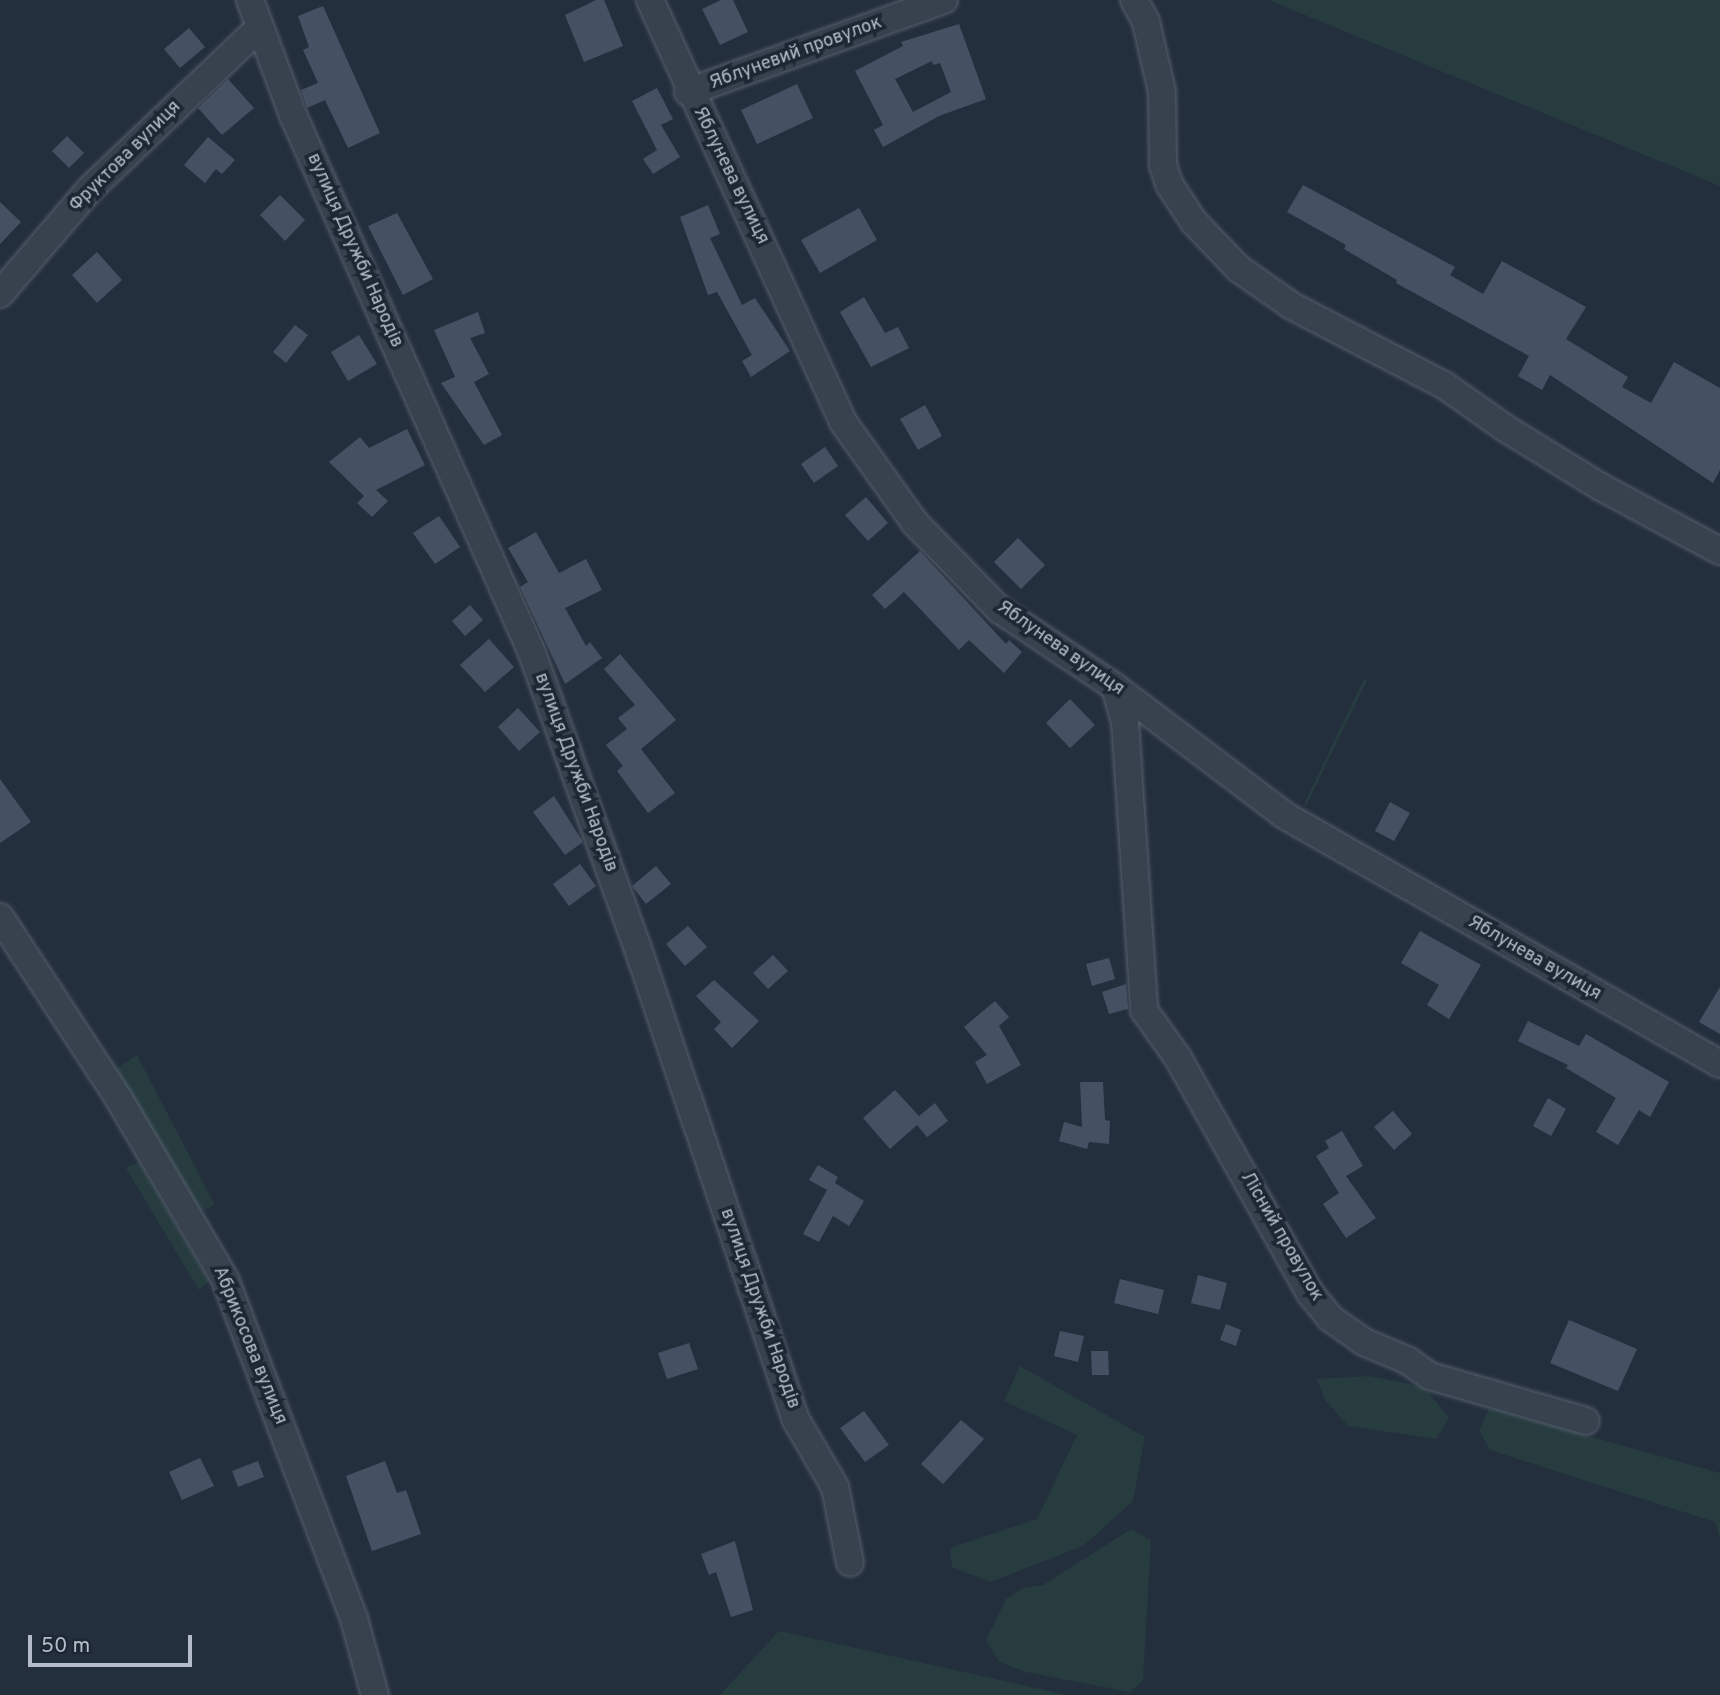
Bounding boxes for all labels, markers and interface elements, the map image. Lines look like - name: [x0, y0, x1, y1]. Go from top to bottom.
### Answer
- street label: Яблуневий провулок: [707, 13, 885, 95]
- street label: Фруктова вулиця: [66, 97, 186, 217]
- street label: Яблунева вулиця: [687, 104, 773, 248]
- street label: вулиця Дружби Народів: [301, 150, 407, 352]
- street label: Яблунева вулиця: [992, 597, 1128, 701]
- street label: вулиця Дружби Народів: [529, 670, 621, 876]
- street label: Яблунева вулиця: [1464, 912, 1604, 1006]
- street label: Лісний провулок: [1235, 1169, 1327, 1305]
- street label: вулиця Дружби Народів: [715, 1206, 803, 1412]
- street label: Абрикосова вулиця: [207, 1264, 291, 1428]
- scale bar: [32, 1622, 196, 1666]
- text: 50 m: [41, 1633, 90, 1660]

